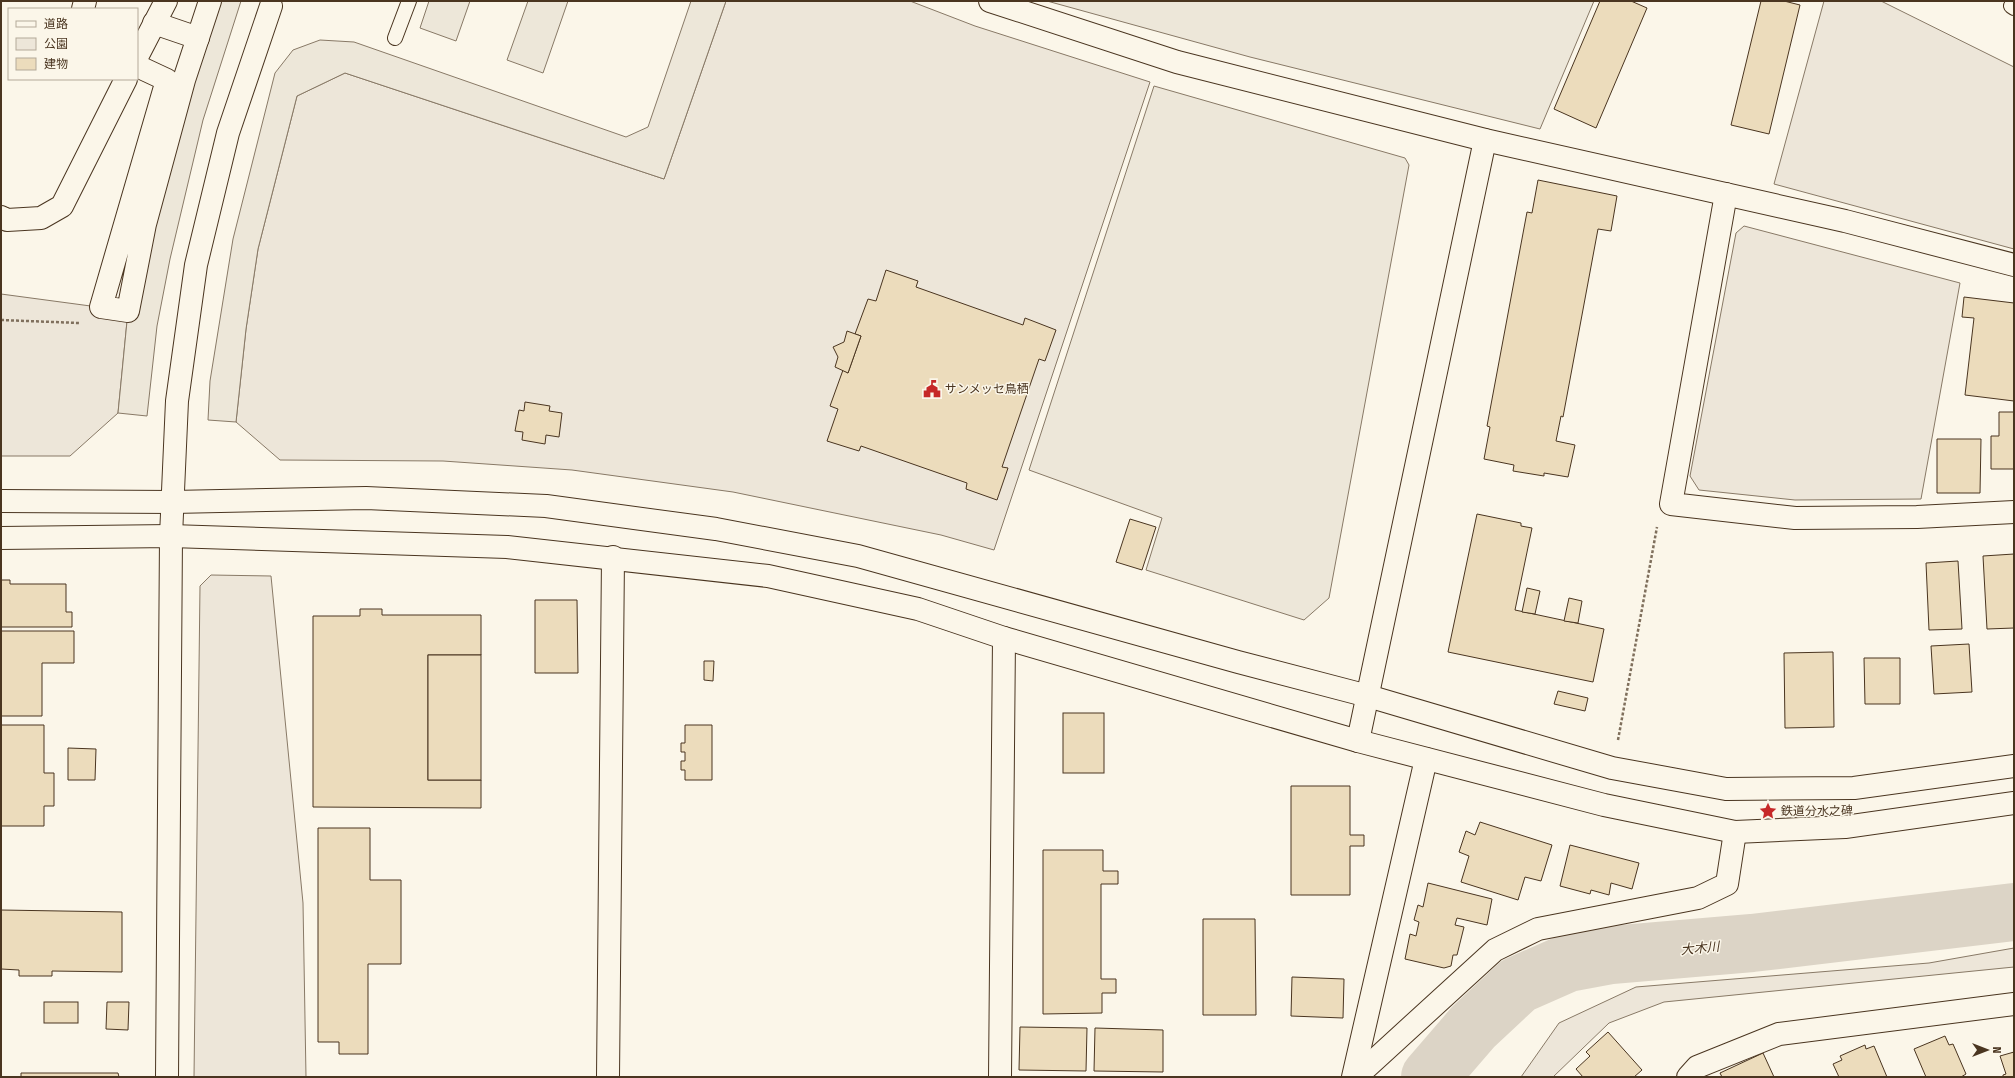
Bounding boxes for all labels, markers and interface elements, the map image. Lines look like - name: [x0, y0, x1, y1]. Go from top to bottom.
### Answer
- legend: [8, 8, 138, 80]
- text: 道路: [44, 17, 68, 31]
- text: 公園: [44, 37, 68, 51]
- text: 建物: [44, 57, 68, 71]
- public building icon: サンメッセ鳥栖: [922, 379, 942, 399]
- place label: サンメッセ鳥栖: [945, 382, 1029, 396]
- place icon: 鉄道分水之碑: [1758, 801, 1778, 821]
- place label: 鉄道分水之碑: [1781, 804, 1853, 818]
- water label: 大木川: [1680, 939, 1722, 957]
- north arrow: [1967, 1030, 2007, 1070]
- text: N: [1990, 1047, 2003, 1053]

